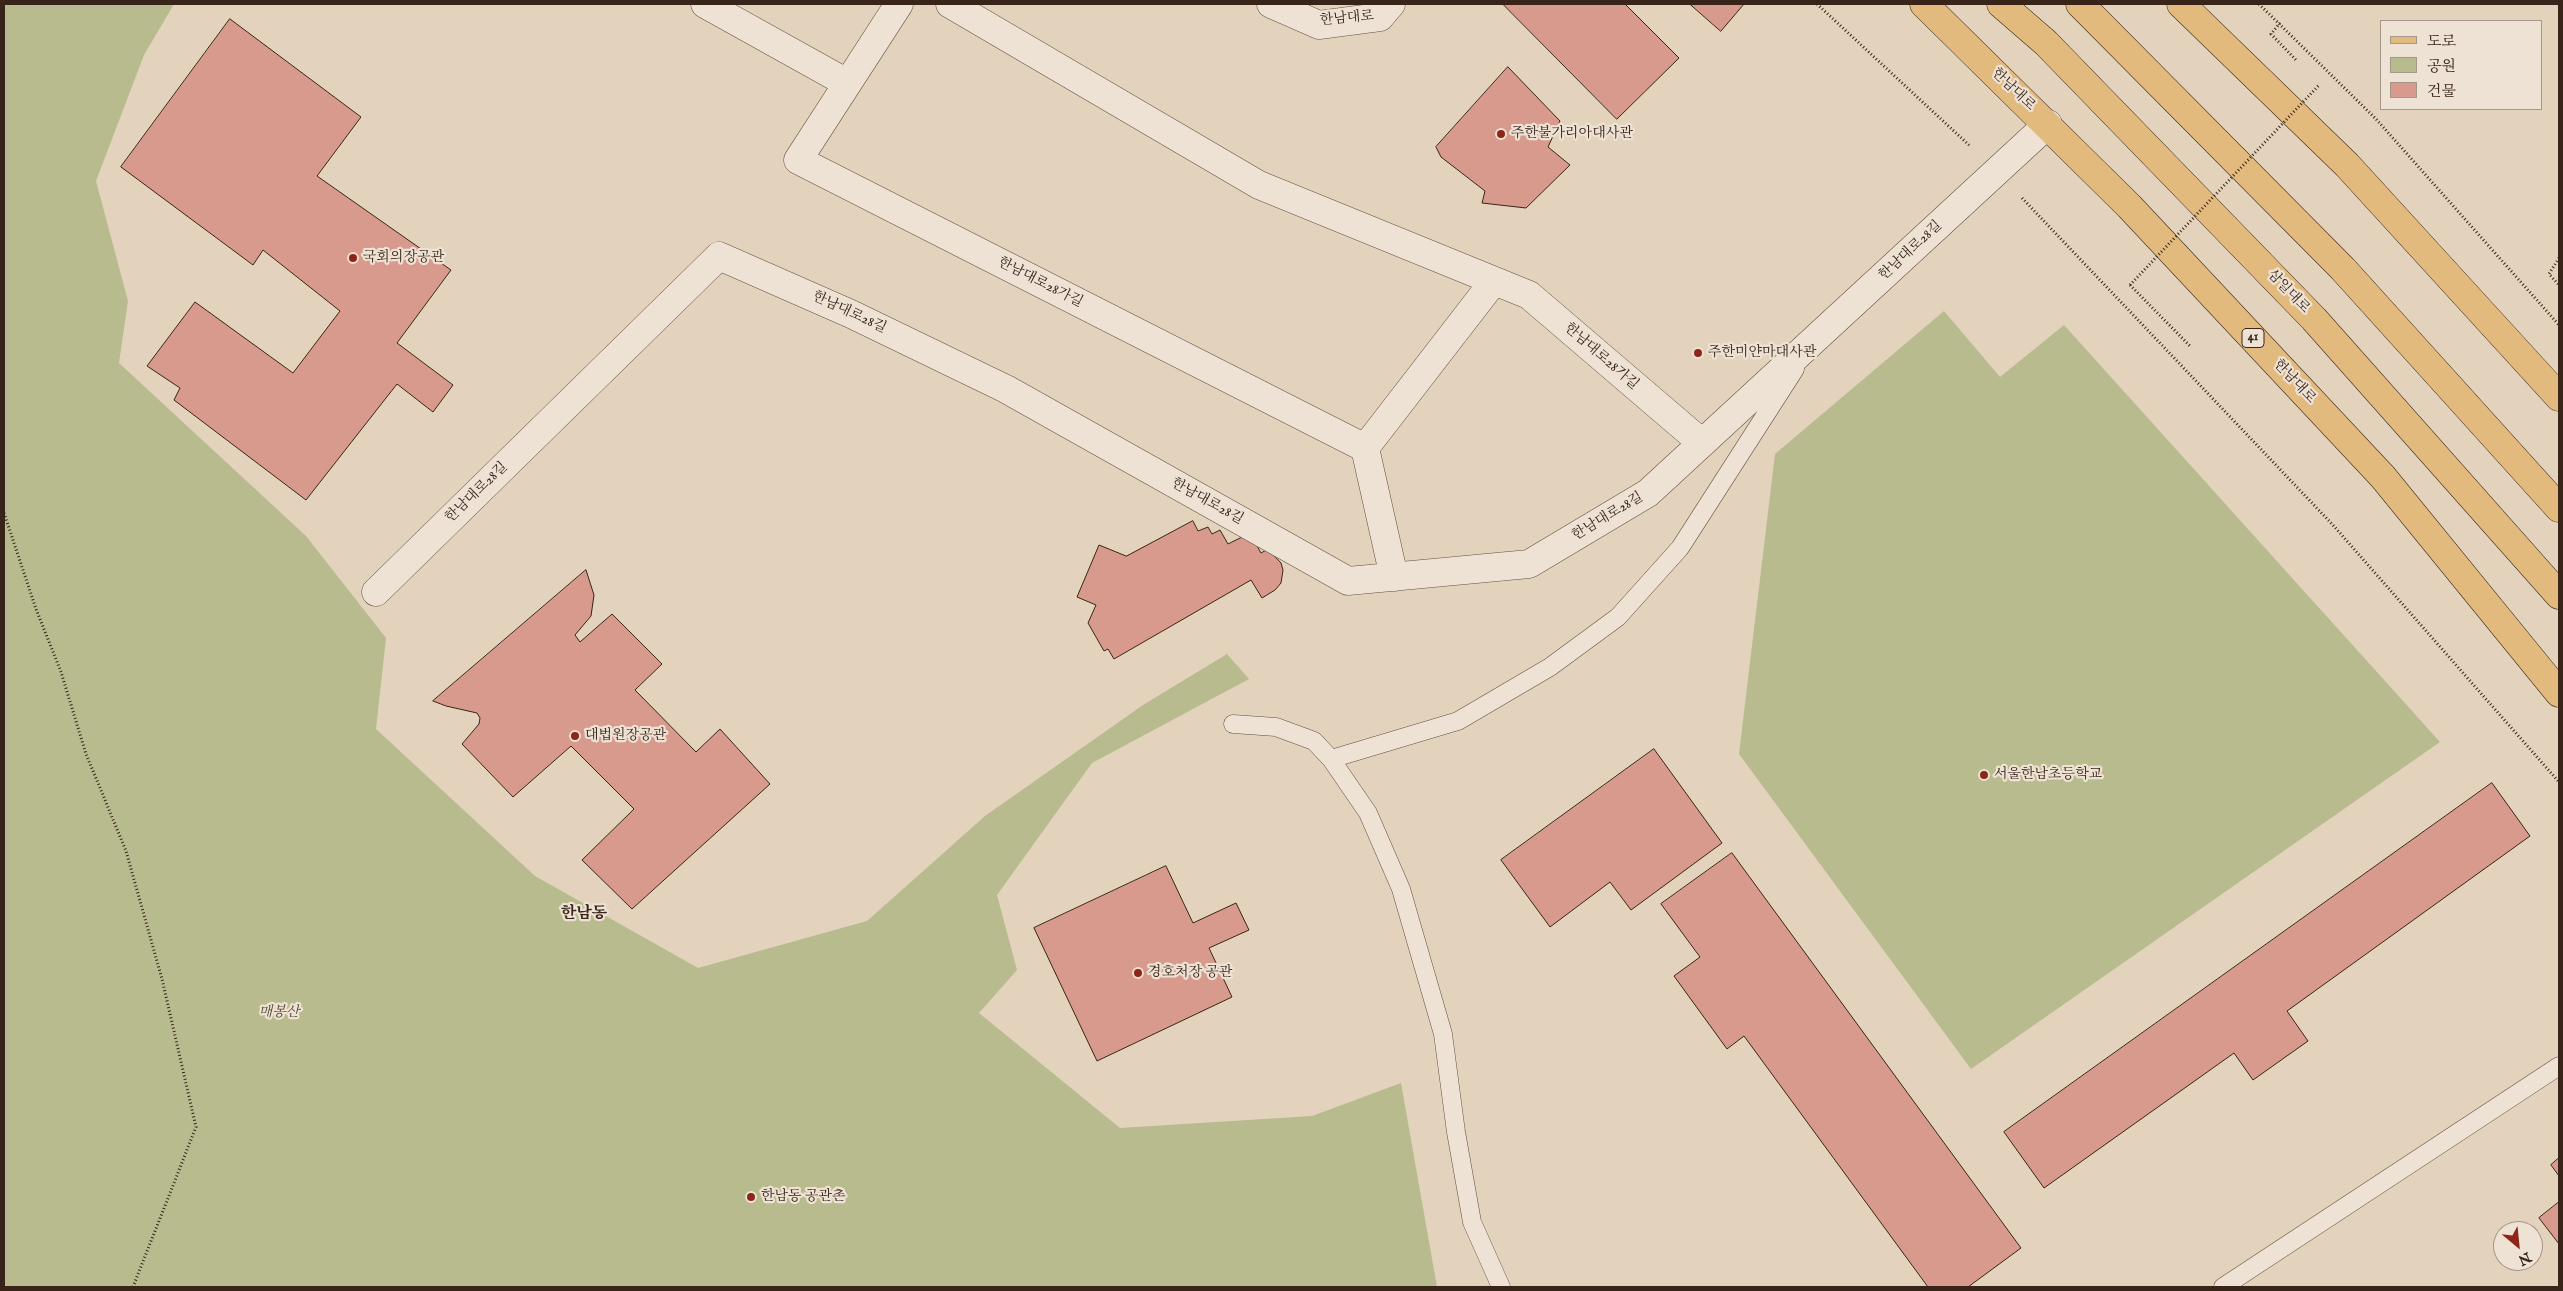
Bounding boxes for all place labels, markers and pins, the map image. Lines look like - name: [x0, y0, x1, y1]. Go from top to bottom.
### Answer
- place label: 주한불가리아대사관: [1511, 126, 1633, 142]
- marker: 주한불가리아대사관: [1495, 128, 1507, 140]
- place label: 국회의장공관: [363, 250, 444, 266]
- marker: 국회의장공관: [347, 252, 359, 264]
- place label: 주한미얀마대사관: [1708, 345, 1816, 361]
- marker: 주한미얀마대사관: [1692, 347, 1704, 359]
- place label: 대법원장공관: [585, 728, 666, 744]
- marker: 대법원장공관: [569, 730, 581, 742]
- place label: 서울한남초등학교: [1994, 767, 2102, 783]
- marker: 서울한남초등학교: [1978, 769, 1990, 781]
- place label: 경호처장 공관: [1148, 965, 1232, 981]
- marker: 경호처장 공관: [1132, 967, 1144, 979]
- place label: 한남동 공관촌: [761, 1189, 845, 1205]
- marker: 한남동 공관촌: [745, 1191, 757, 1203]

